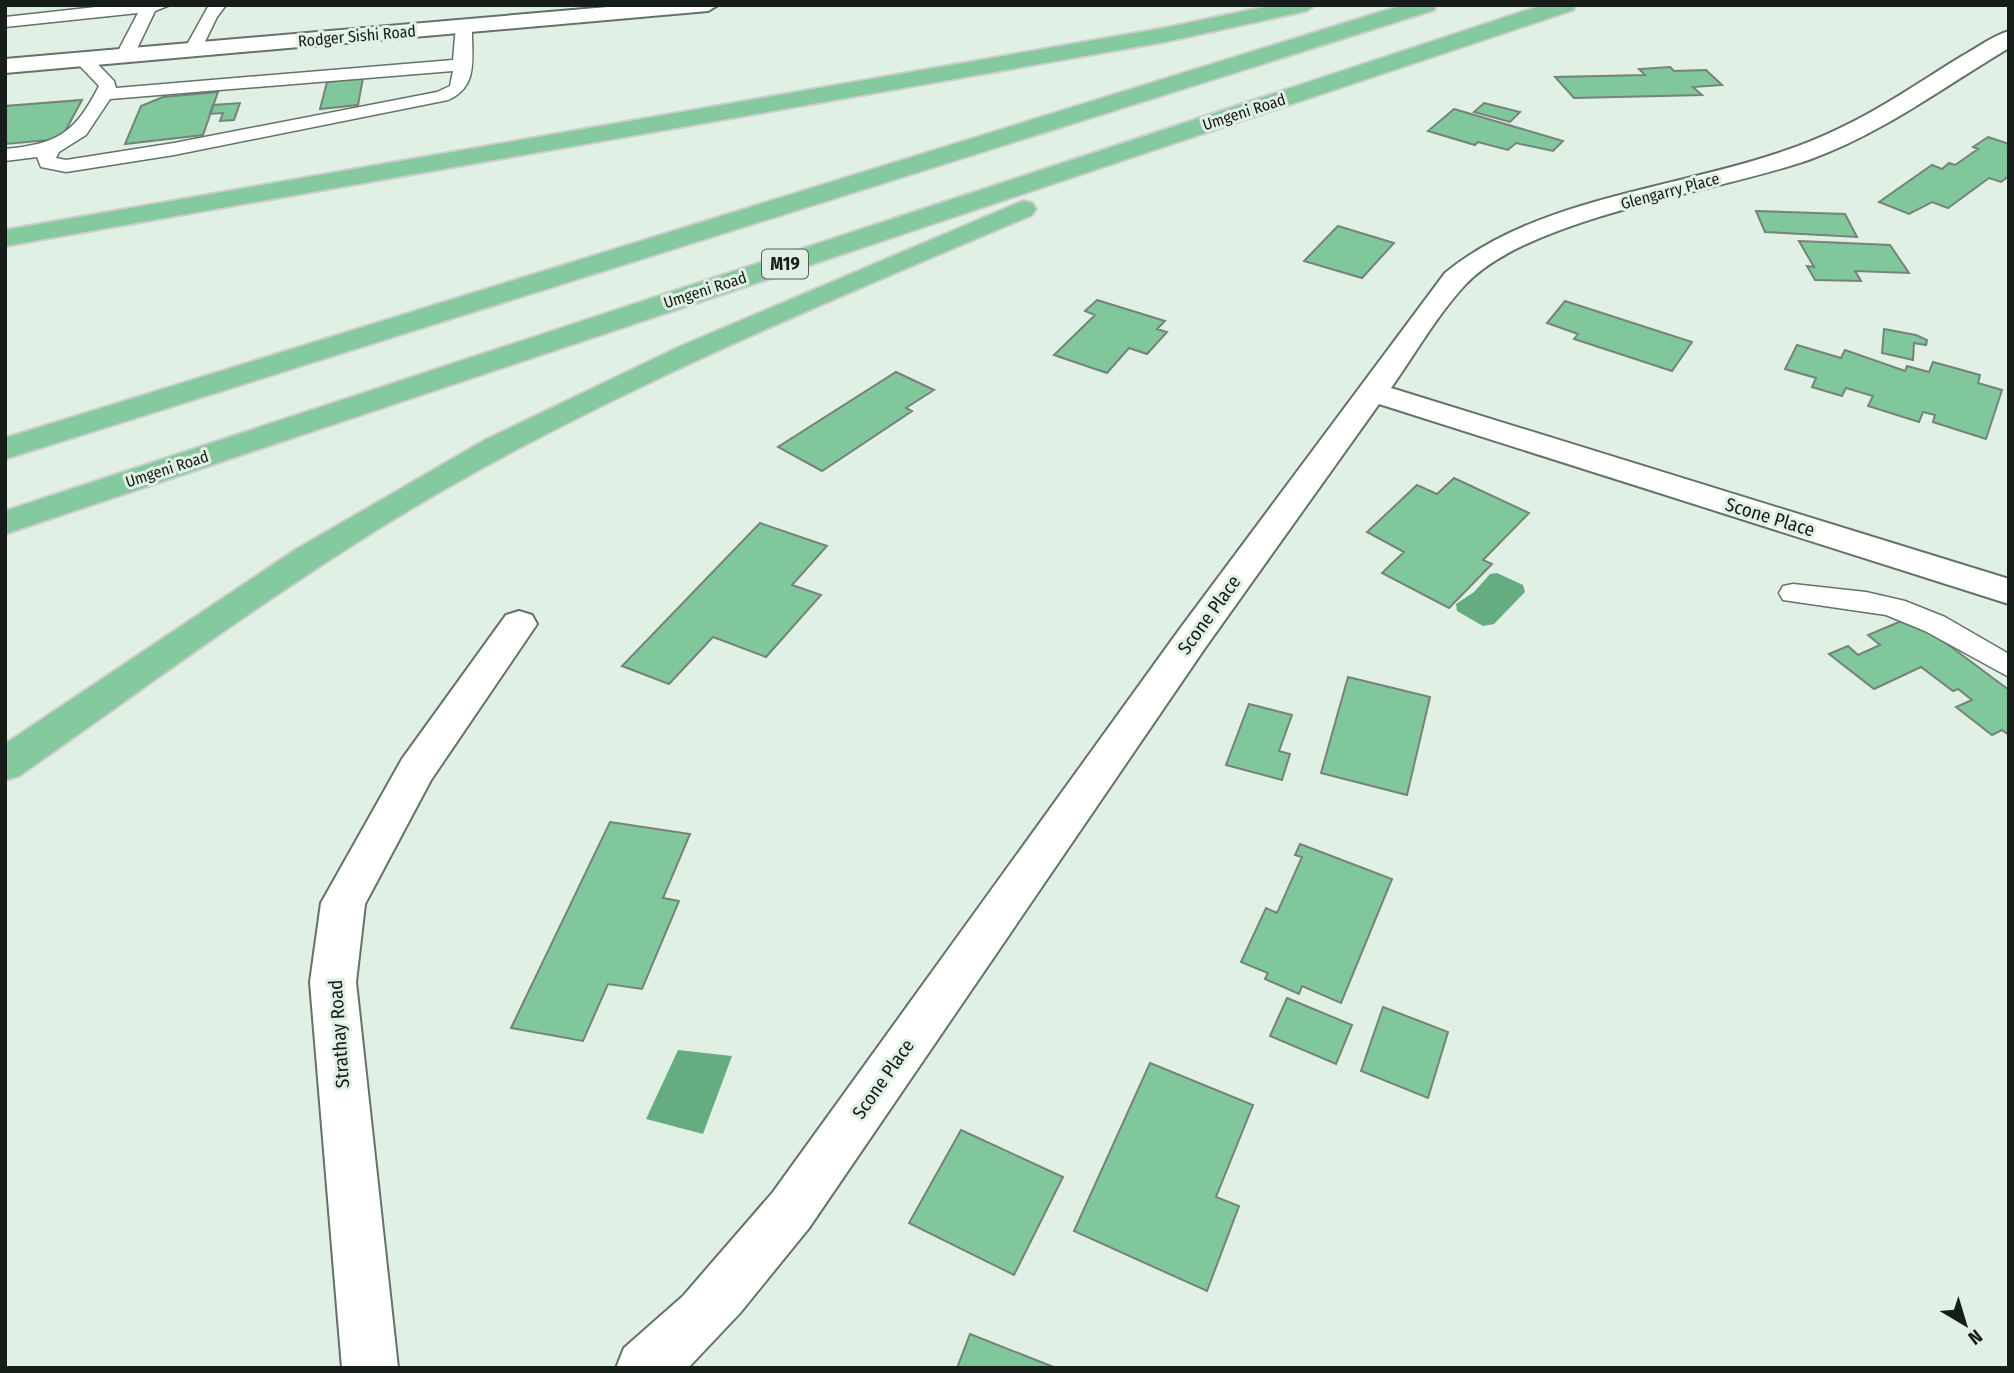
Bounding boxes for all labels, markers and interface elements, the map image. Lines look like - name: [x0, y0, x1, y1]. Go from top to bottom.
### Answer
- street label: Rodger Sishi Road: [297, 21, 417, 51]
- street label: Umgeni Road: [1200, 90, 1288, 134]
- street label: Glengarry Place: [1619, 169, 1722, 213]
- road number: M19: [762, 250, 808, 278]
- street label: Umgeni Road: [661, 268, 749, 312]
- street label: Umgeni Road: [123, 447, 211, 491]
- street label: Scone Place: [1723, 493, 1817, 541]
- street label: Scone Place: [1173, 571, 1245, 659]
- street label: Strathay Road: [324, 979, 354, 1089]
- street label: Scone Place: [847, 1035, 919, 1123]
- north arrow: [1930, 1289, 2000, 1359]
- text: N: [1964, 1324, 1987, 1350]

